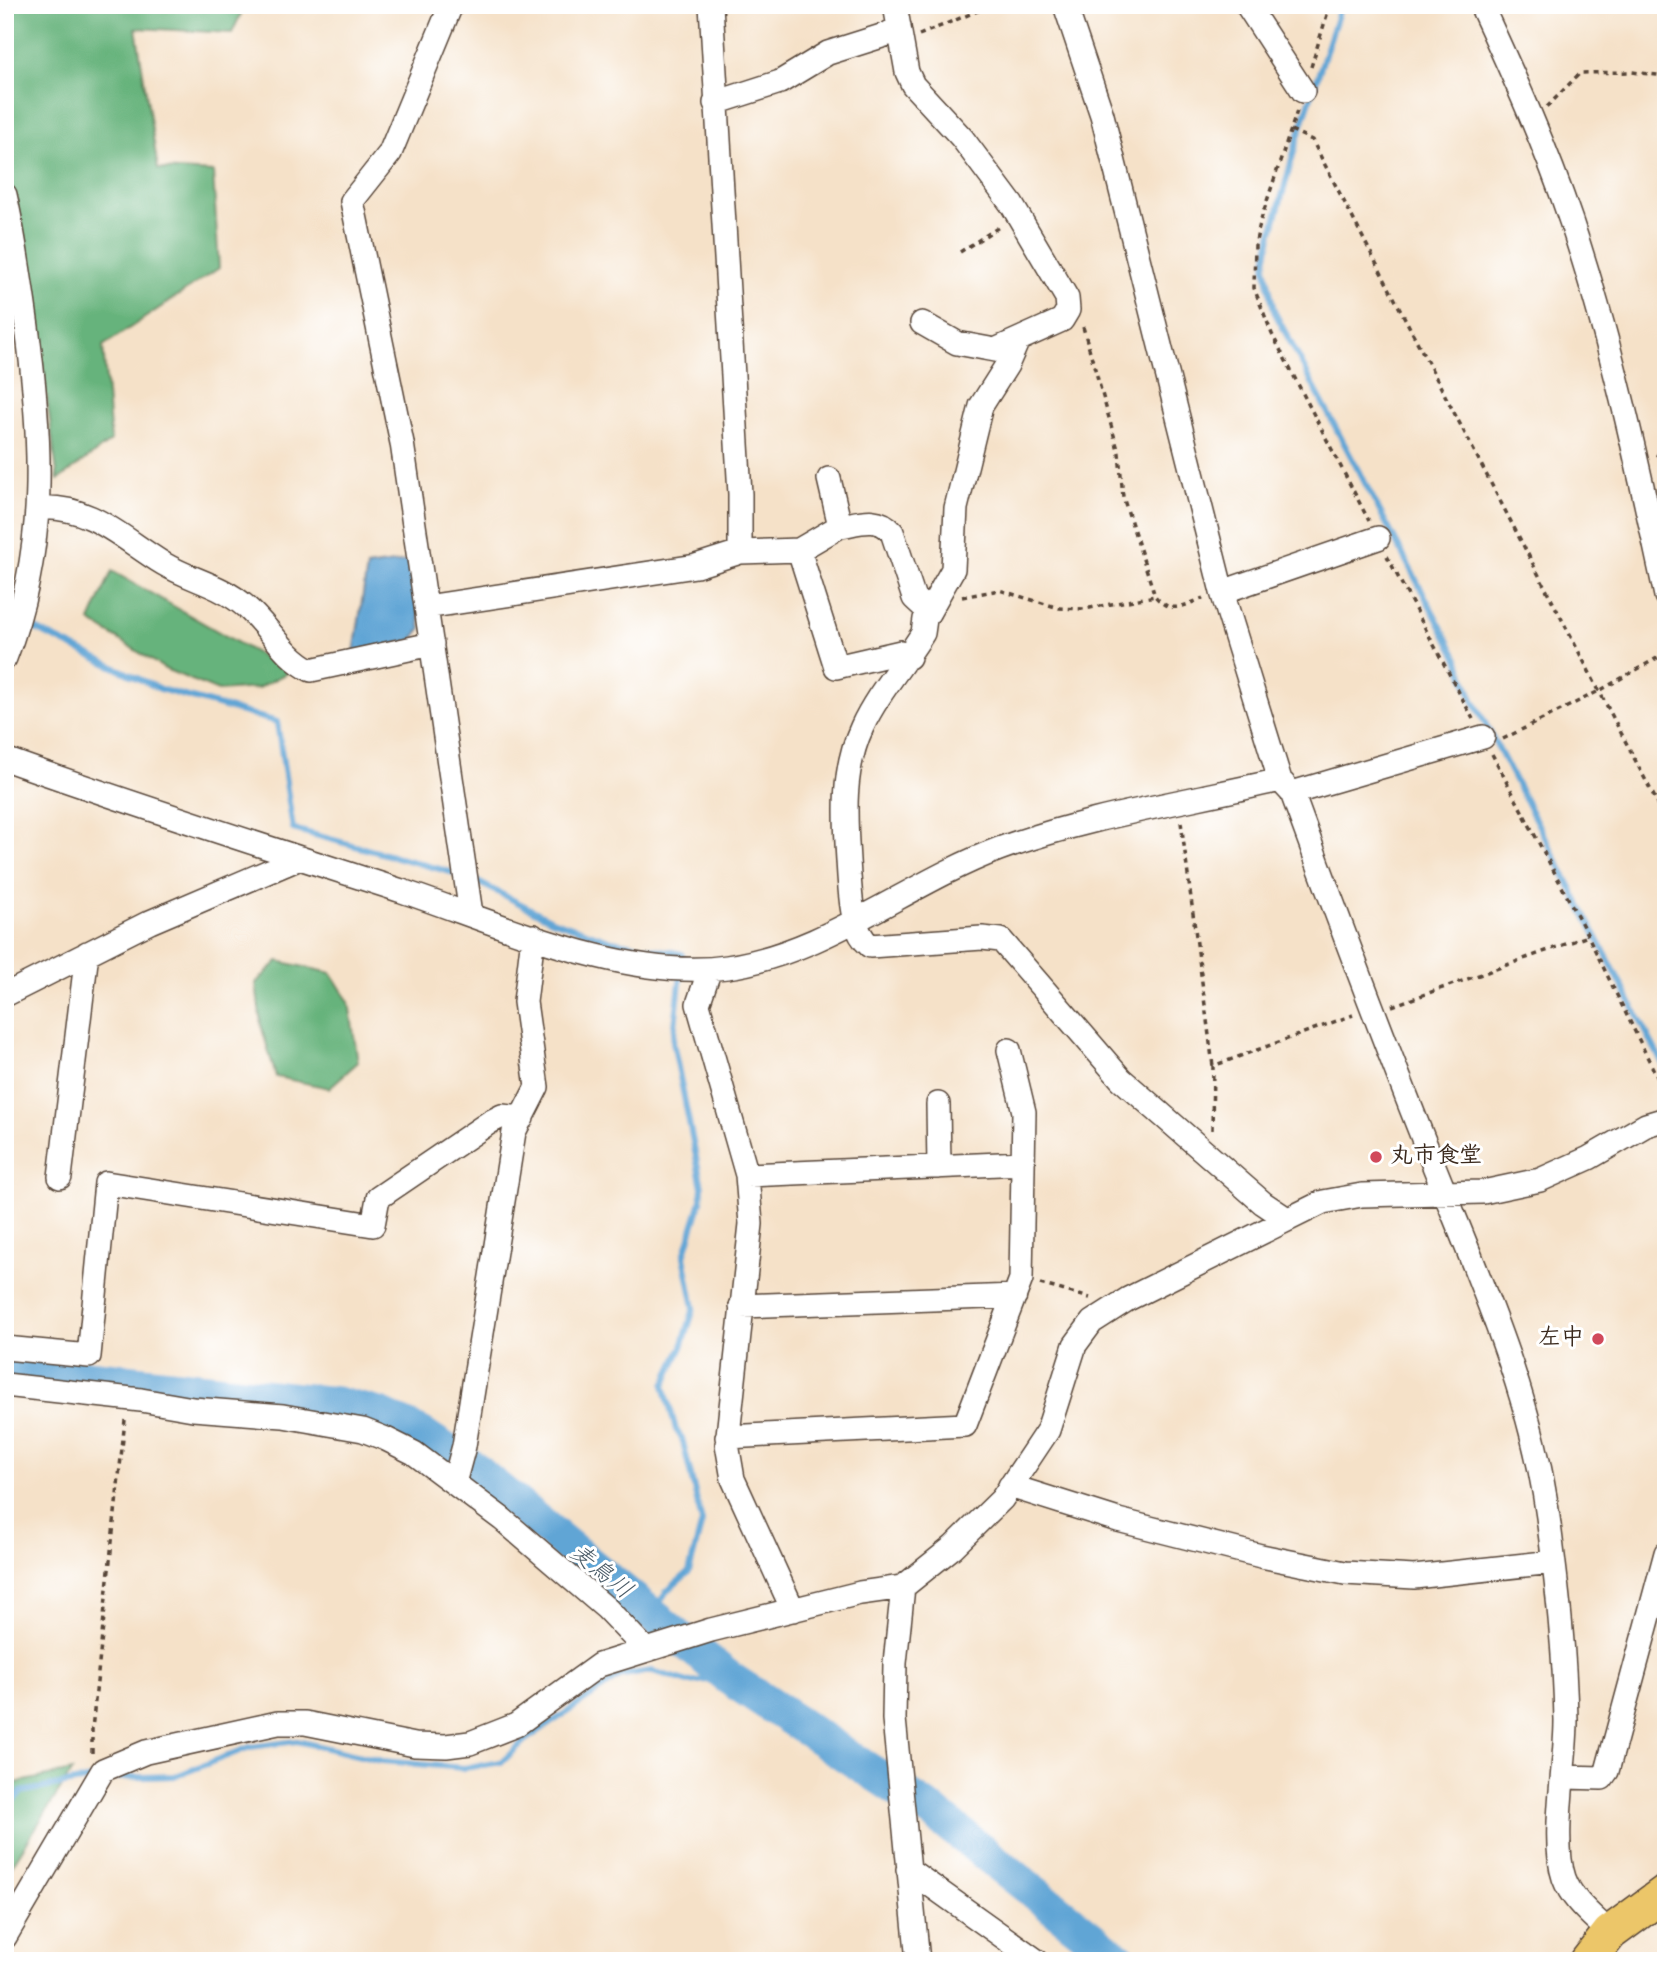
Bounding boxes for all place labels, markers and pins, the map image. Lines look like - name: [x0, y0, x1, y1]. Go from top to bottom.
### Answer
- place label: 丸市食堂: [1390, 1141, 1482, 1174]
- marker: 丸市食堂: [1368, 1149, 1384, 1165]
- place label: 左中: [1538, 1323, 1584, 1356]
- marker: 左中: [1590, 1331, 1606, 1347]

